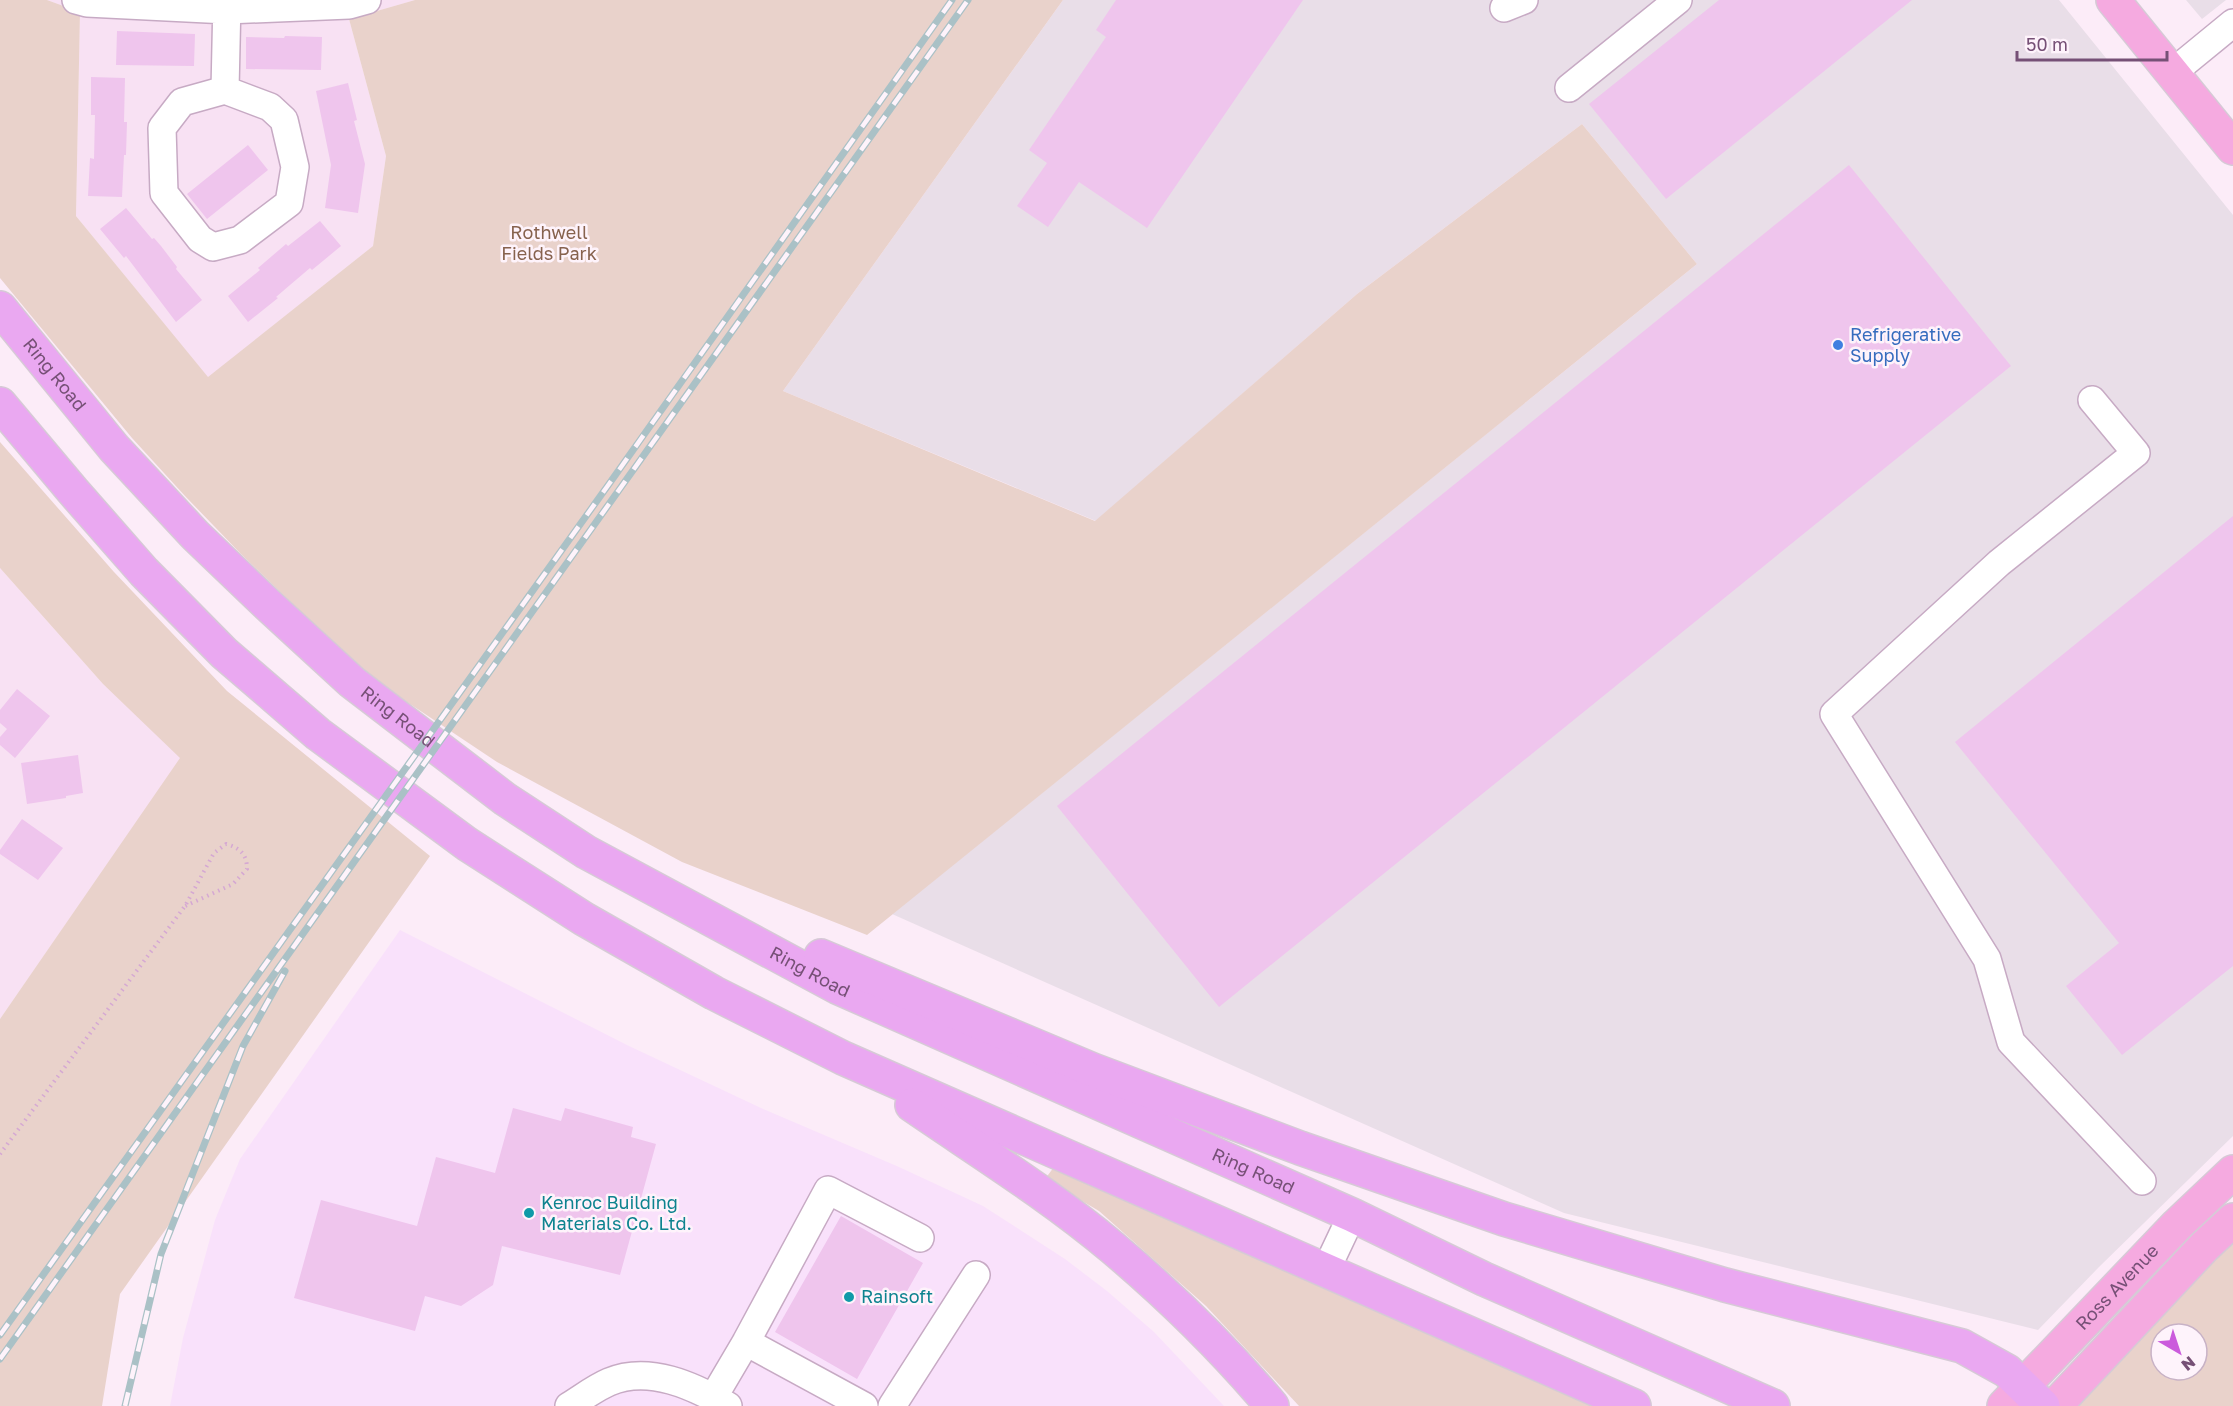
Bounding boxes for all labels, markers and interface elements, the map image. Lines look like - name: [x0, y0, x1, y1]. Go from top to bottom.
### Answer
- scale bar: [2017, 24, 2167, 62]
- text: 50 m: [2026, 33, 2068, 55]
- park label: Rothwell Fields Park: [501, 221, 597, 264]
- place label: Refrigerative Supply: [1850, 323, 1961, 366]
- street label: Ring Road: [19, 333, 91, 415]
- marker: Refrigerative Supply: [1831, 338, 1845, 352]
- street label: Ring Road: [357, 681, 440, 752]
- street label: Ring Road: [766, 941, 854, 1001]
- street label: Ring Road: [1209, 1142, 1298, 1198]
- place label: Kenroc Building Materials Co. Ltd.: [541, 1191, 692, 1234]
- marker: Kenroc Building Materials Co. Ltd.: [522, 1206, 536, 1220]
- street label: Ross Avenue: [2071, 1239, 2163, 1334]
- place label: Rainsoft: [861, 1285, 933, 1307]
- marker: Rainsoft: [842, 1290, 856, 1304]
- north arrow: [2149, 1322, 2209, 1382]
- text: N: [2177, 1352, 2199, 1375]

